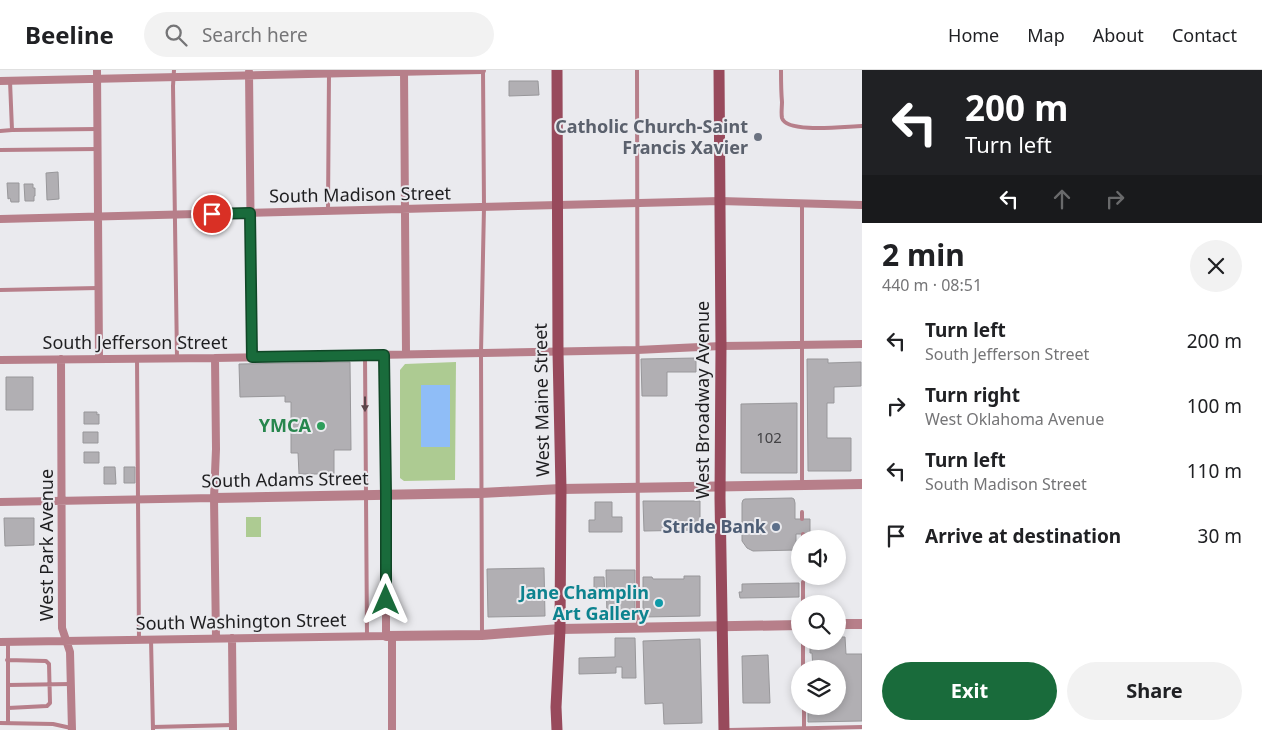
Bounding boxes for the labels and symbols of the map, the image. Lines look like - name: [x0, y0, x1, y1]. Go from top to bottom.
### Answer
- place label: Catholic Church-Saint Francis Xavier: [555, 114, 748, 159]
- marker: Catholic Church-Saint Francis Xavier: [752, 131, 764, 143]
- street label: South Madison Street: [269, 180, 452, 208]
- pin: [191, 193, 233, 235]
- street label: West Broadway Avenue: [690, 301, 714, 499]
- street label: West Maine Street: [528, 323, 554, 477]
- street label: South Jefferson Street: [43, 330, 228, 354]
- one-way arrow: [361, 396, 369, 412]
- place label: YMCA: [259, 413, 312, 437]
- marker: YMCA: [315, 420, 327, 432]
- house number: 102: [756, 427, 782, 447]
- street label: South Adams Street: [201, 466, 369, 492]
- street label: West Park Avenue: [34, 469, 58, 621]
- place label: Stride Bank: [662, 514, 767, 538]
- marker: Stride Bank: [770, 521, 782, 533]
- position arrow: [359, 573, 411, 625]
- place label: Jane Champlin Art Gallery: [518, 580, 650, 625]
- marker: Jane Champlin Art Gallery: [653, 597, 665, 609]
- street label: South Washington Street: [135, 607, 347, 635]

